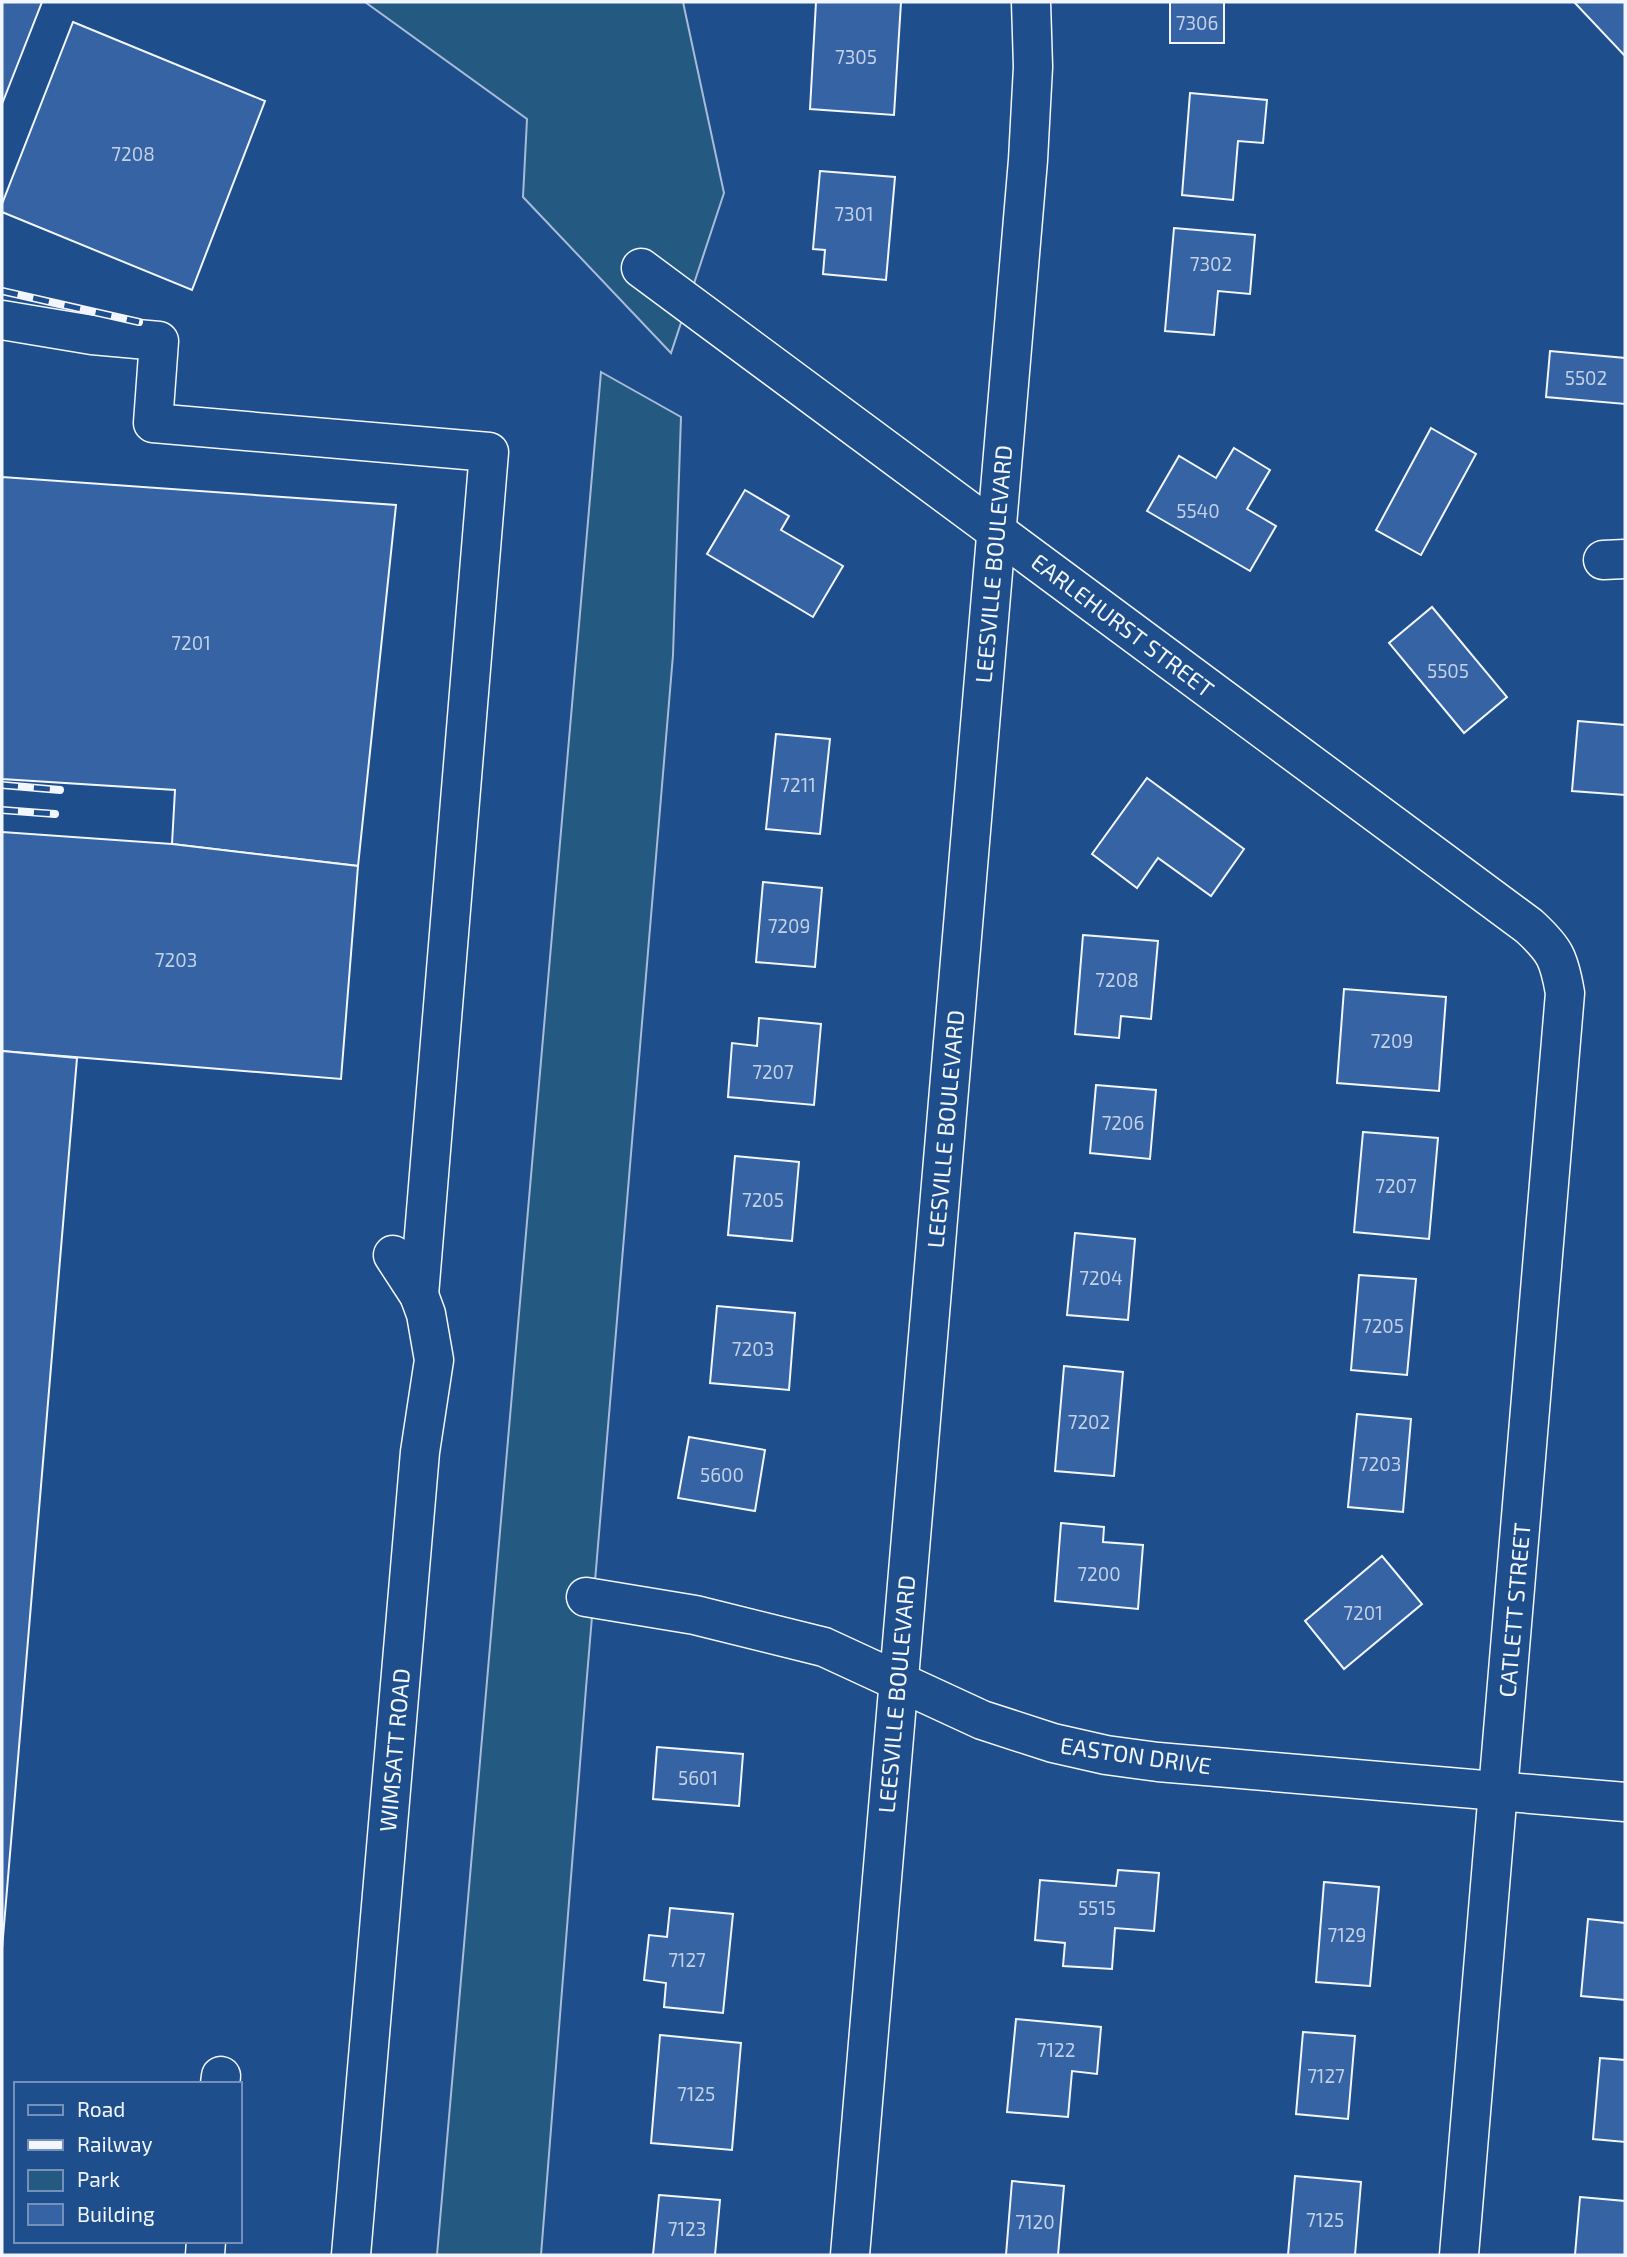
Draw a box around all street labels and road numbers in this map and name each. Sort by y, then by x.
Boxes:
street label: LEESVILLE BOULEVARD [969,444,1017,684]
street label: EARLEHURST STREET [1026,547,1220,703]
street label: LEESVILLE BOULEVARD [921,1009,969,1249]
street label: CATLETT STREET [1492,1522,1536,1698]
street label: LEESVILLE BOULEVARD [872,1574,920,1814]
street label: WIMSATT ROAD [373,1667,415,1833]
street label: EASTON DRIVE [1059,1731,1213,1779]

